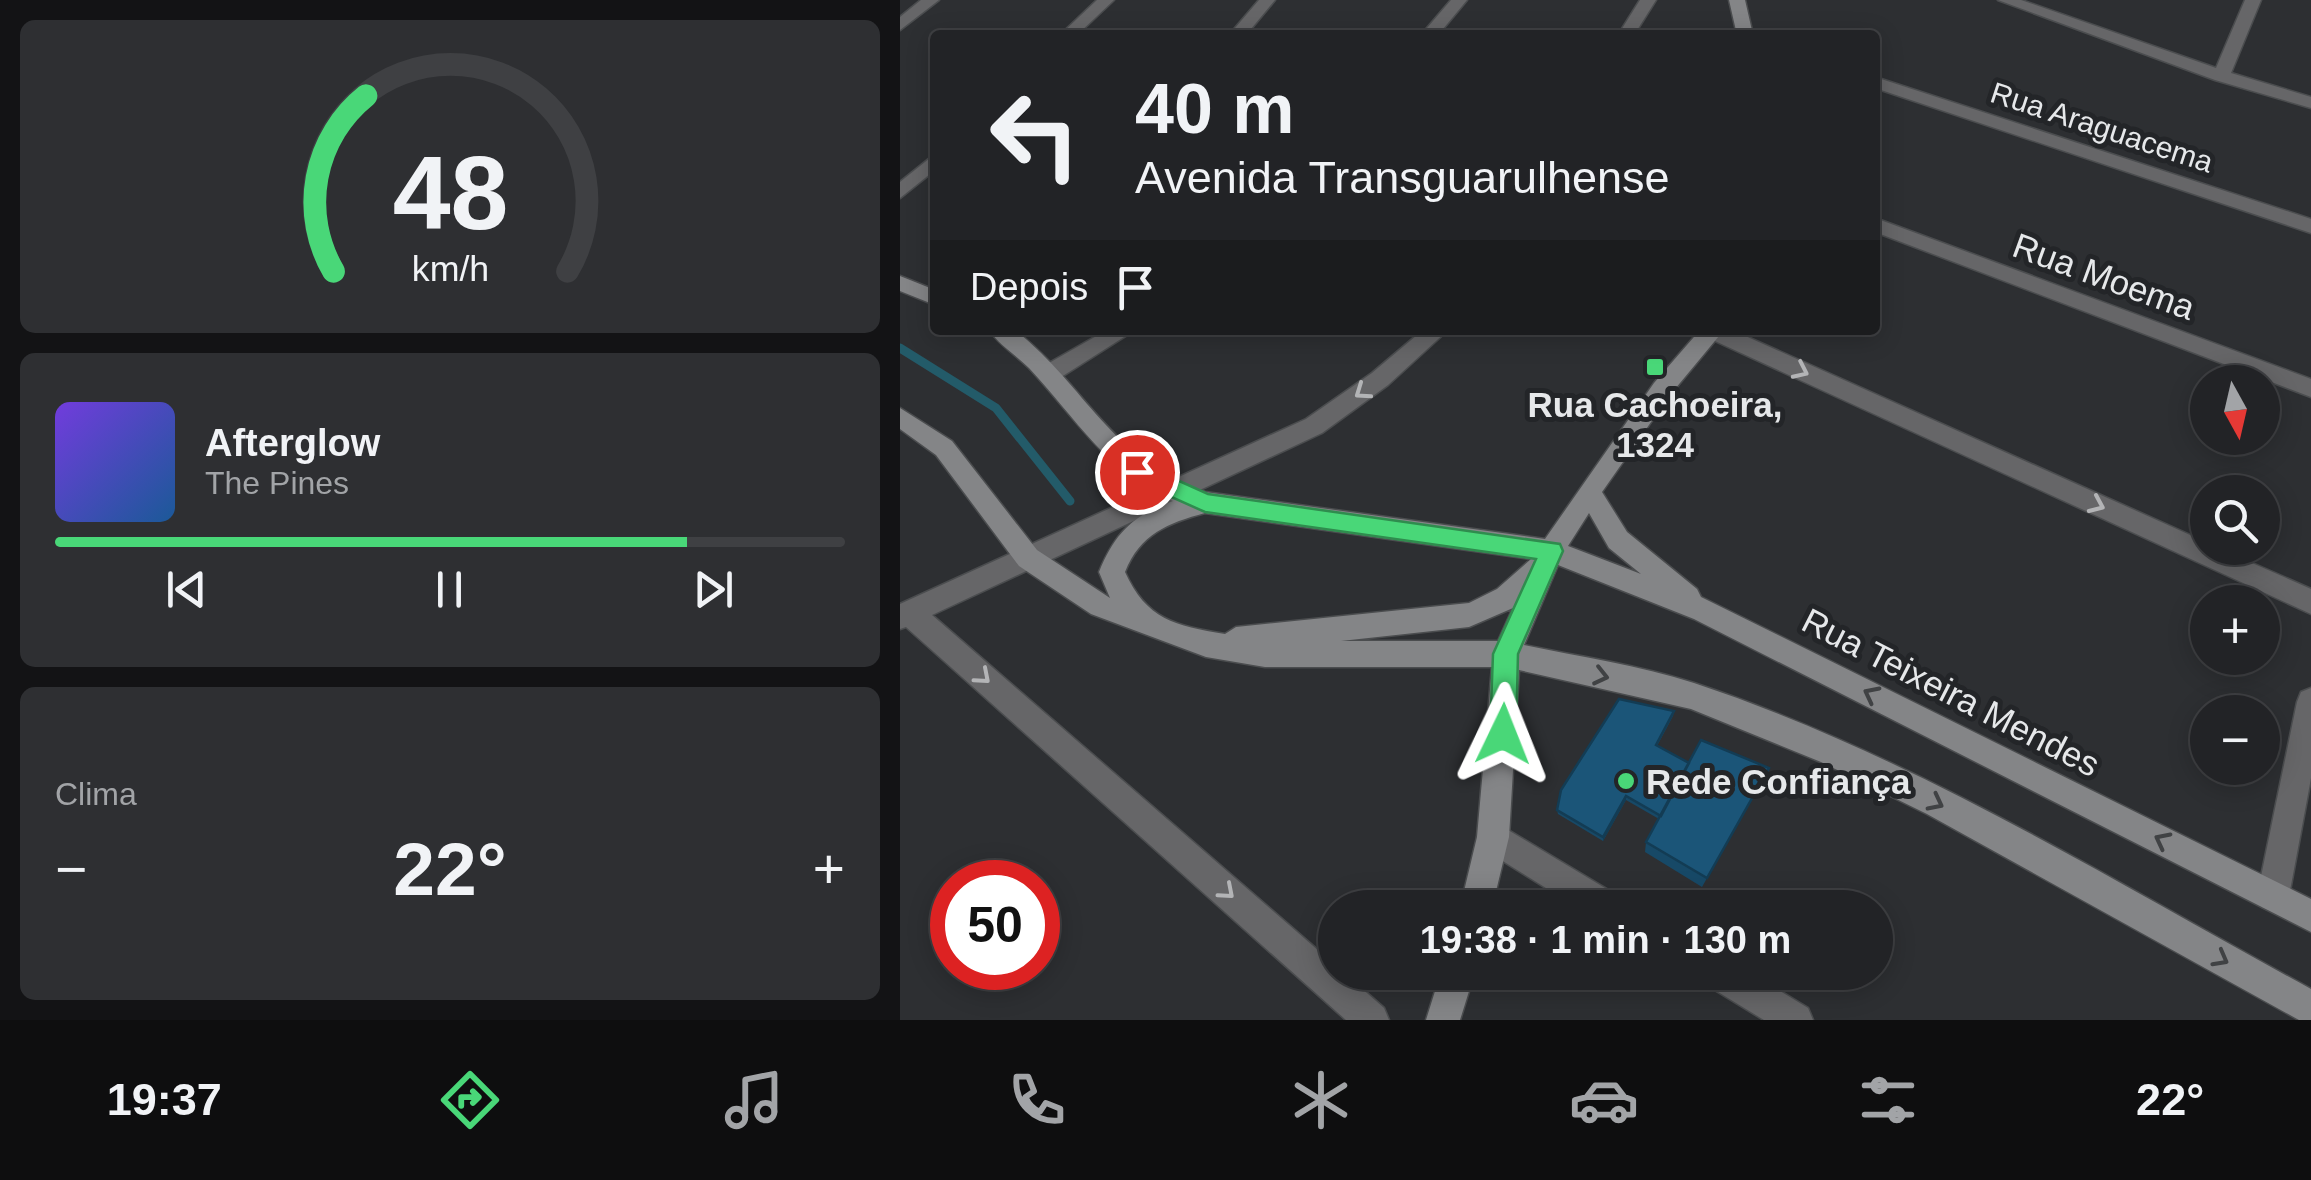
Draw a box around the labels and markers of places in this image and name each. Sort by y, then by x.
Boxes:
marker: Rua Cachoeira, 1324 [1644,356,1666,378]
place label: Rua Cachoeira, 1324 [1528,385,1782,464]
pin [1095,430,1180,515]
place label: Rede Confiança [1646,762,1911,801]
marker: Rede Confiança [1615,770,1637,792]

